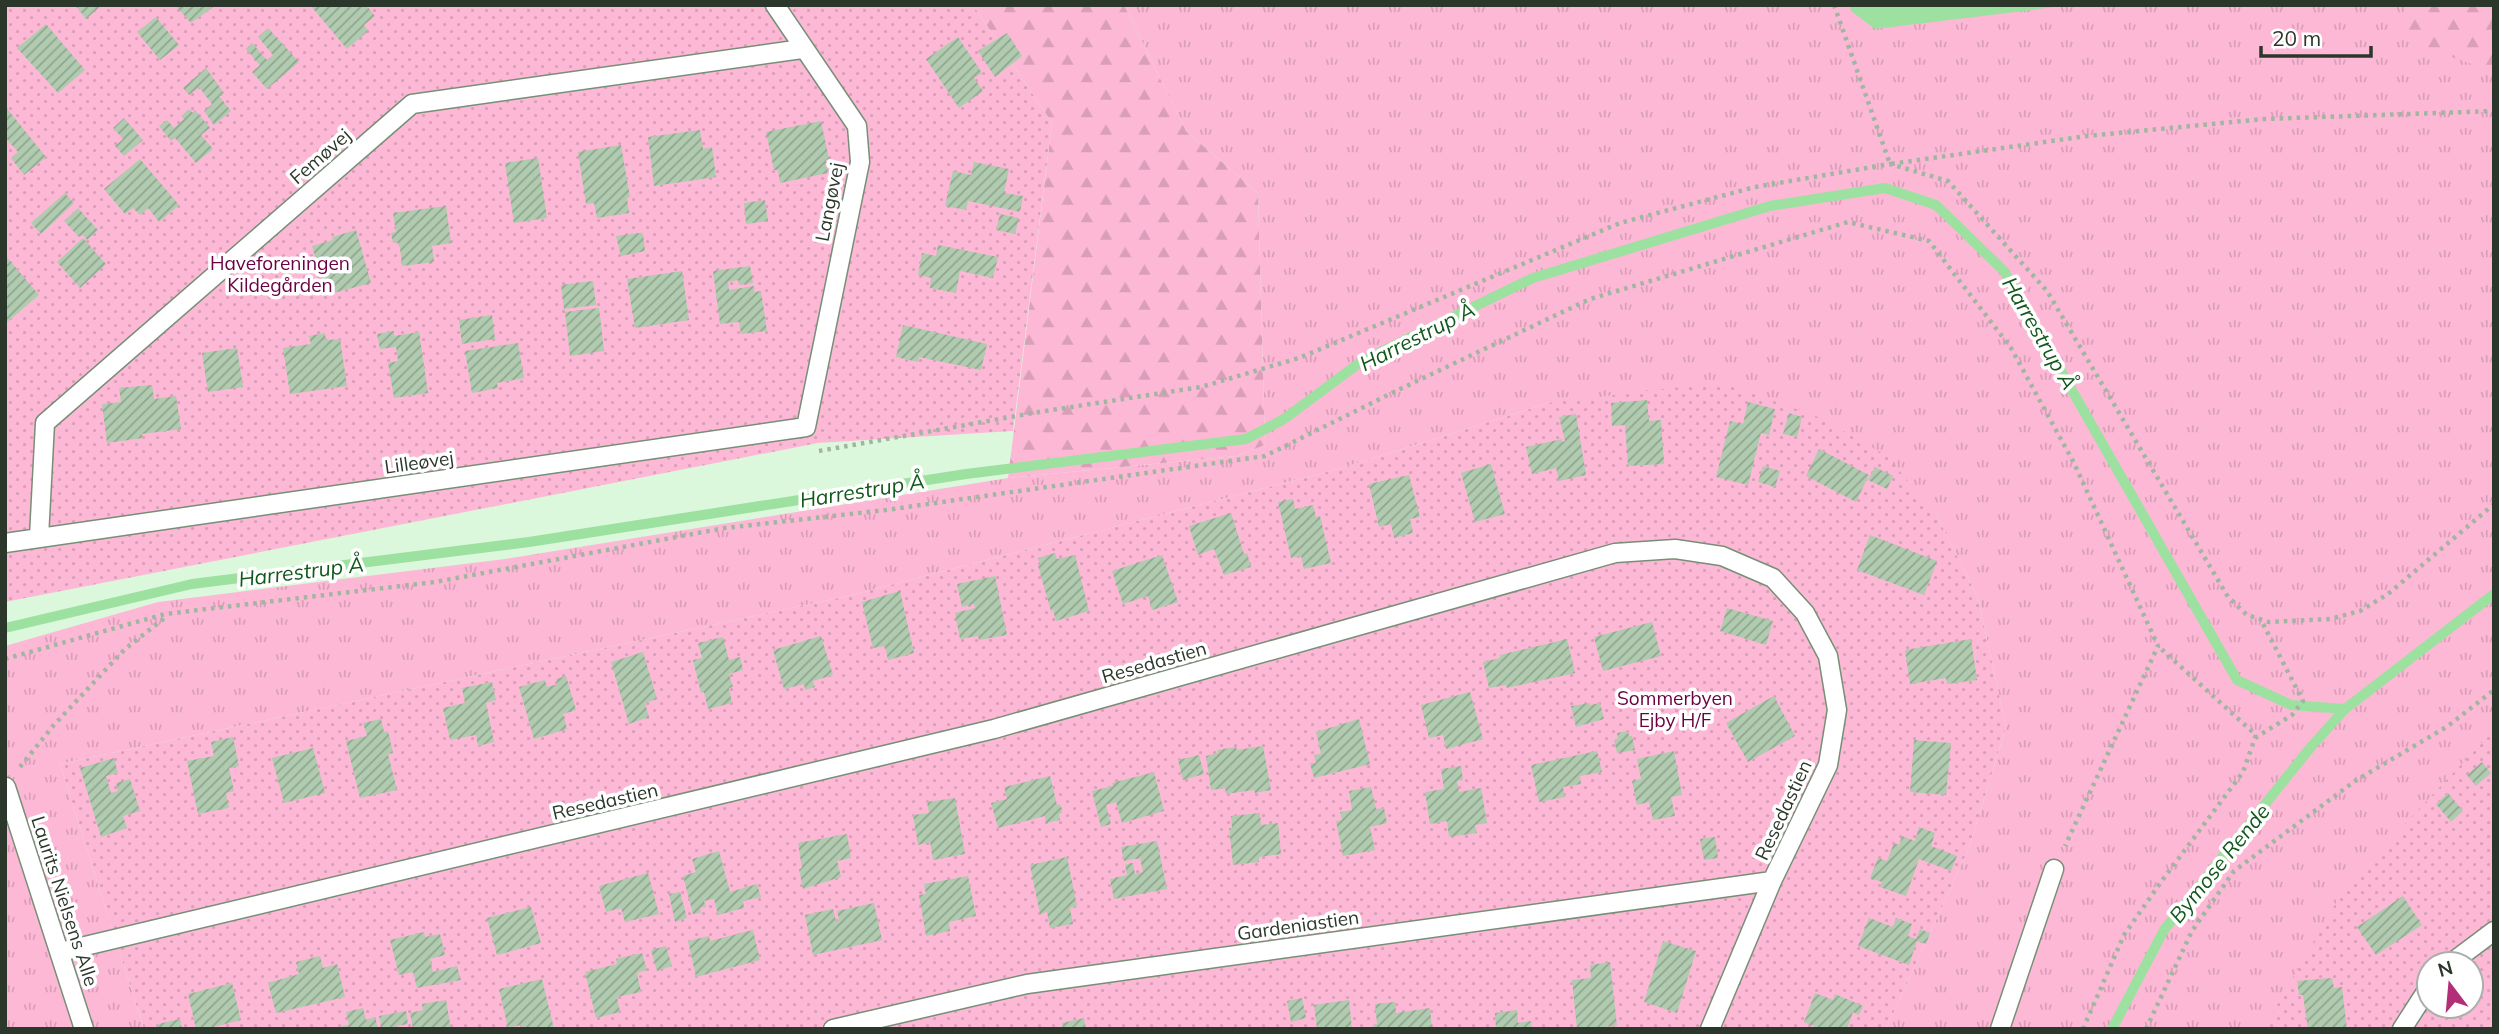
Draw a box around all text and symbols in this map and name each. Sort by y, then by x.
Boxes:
scale bar [2261,14,2371,58]
text: 20 m [2272,25,2321,51]
street label: Femøvej [285,123,355,189]
street label: Langøvej [810,161,848,243]
park label: Haveforeningen Kildegården [210,251,350,297]
water label: Harrestrup Å [1997,272,2083,394]
water label: Harrestrup Å [1355,296,1479,376]
street label: Lilleøvej [383,445,455,479]
water label: Harrestrup Å [798,467,926,513]
water label: Harrestrup Å [237,550,365,592]
street label: Resedastien [1099,636,1209,688]
park label: Sommerbyen Ejby H/F [1617,686,1733,732]
street label: Resedastien [1749,756,1817,864]
street label: Resedastien [550,777,660,825]
water label: Bymose Rende [2163,798,2275,928]
street label: Laurits Nielsens Alle [26,813,104,989]
street label: Gardeniastien [1236,905,1360,945]
north arrow [2415,950,2485,1020]
text: N [2435,955,2456,982]

